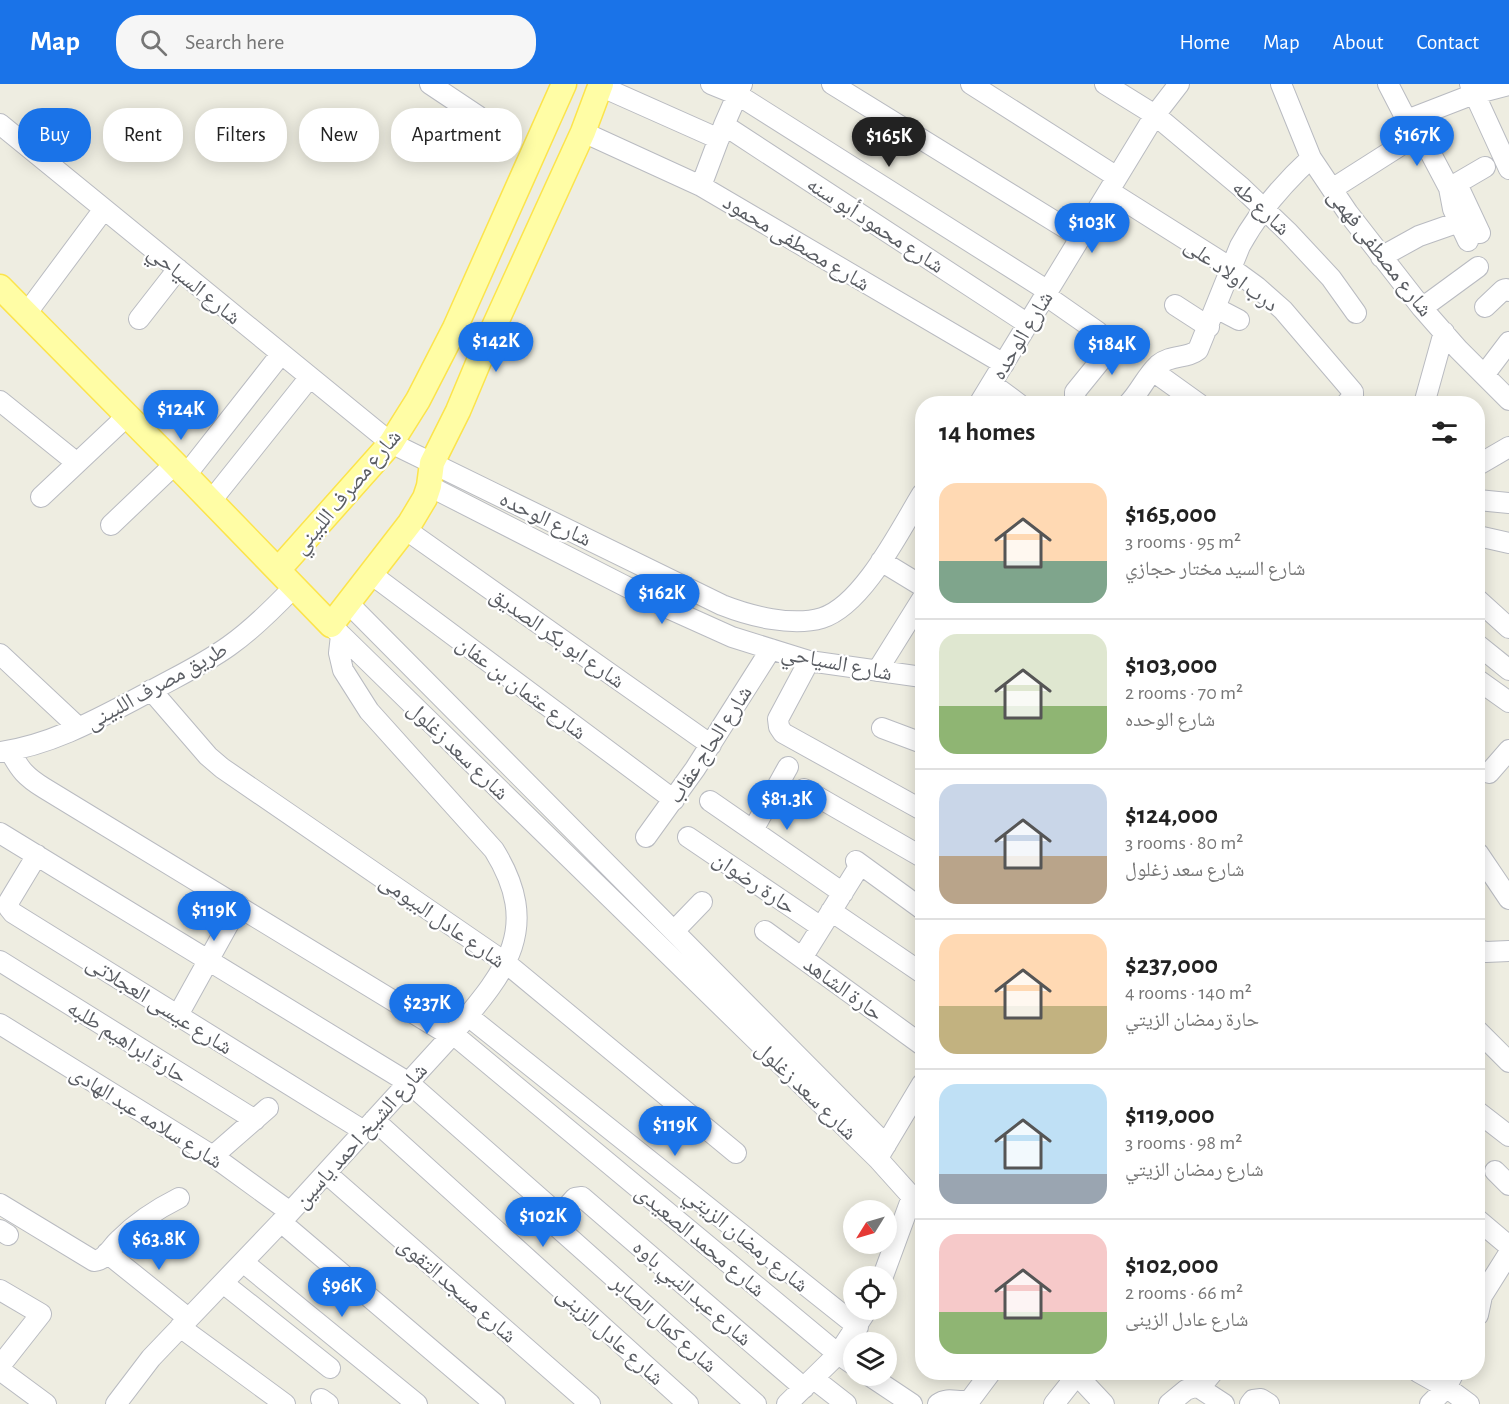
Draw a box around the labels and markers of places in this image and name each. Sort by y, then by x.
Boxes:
pin: $167K [1375,116,1459,167]
pin: $165K [847,117,931,168]
pin: $103K [1050,203,1134,254]
pin: $142K [454,322,538,373]
pin: $184K [1070,325,1154,376]
pin: $124K [139,390,223,441]
pin: $162K [620,574,704,625]
pin: $81.3K [738,780,836,831]
pin: $119K [172,891,256,942]
pin: $237K [385,984,469,1035]
pin: $119K [633,1106,717,1157]
pin: $102K [501,1197,585,1248]
pin: $63.8K [110,1220,208,1271]
pin: $96K [306,1267,378,1318]

